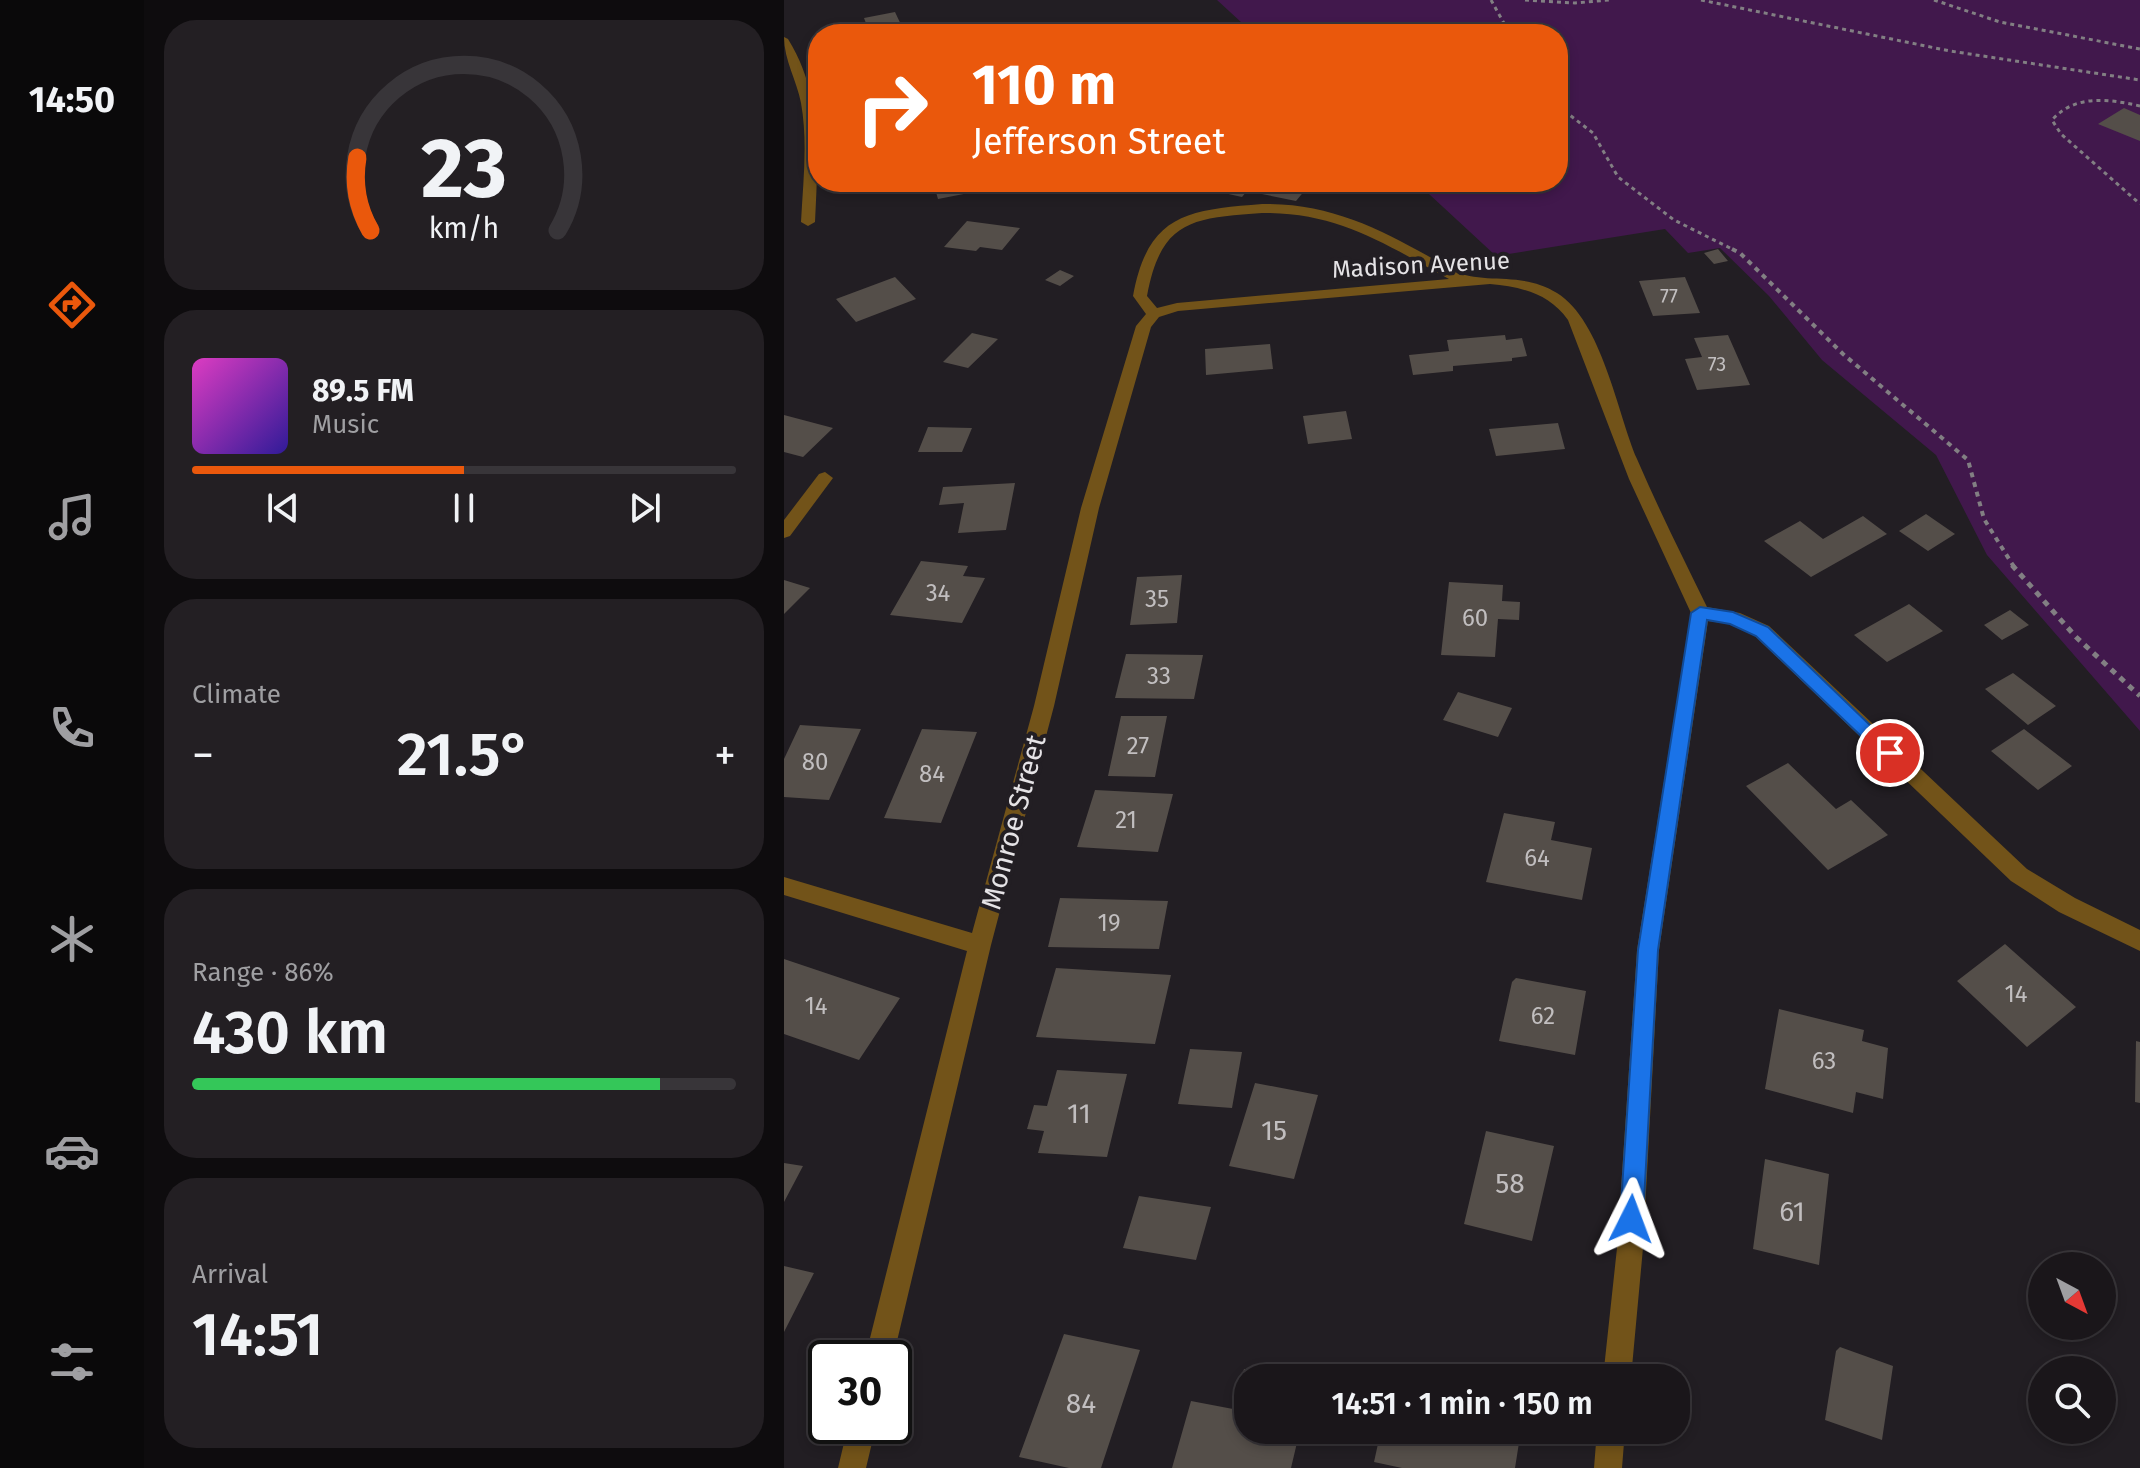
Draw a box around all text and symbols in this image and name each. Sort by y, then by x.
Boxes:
text: 110 m [972,52,1116,119]
icon: right [840,56,944,160]
text: 14:50 [29,78,115,122]
text: 23 [421,118,507,218]
text: Jefferson Street [972,120,1225,164]
text: km/h [429,211,499,246]
street label: Madison Avenue [1331,246,1511,284]
icon: directions [44,277,100,333]
house number: 77 [1660,284,1678,308]
house number: 73 [1708,352,1726,376]
text: 89.5 FM [312,373,414,409]
text: Music [312,409,379,440]
icon: previous [261,486,305,530]
icon: pause [442,486,486,530]
icon: next [623,486,667,530]
icon: music [44,489,100,545]
house number: 34 [926,579,951,607]
house number: 35 [1145,585,1169,613]
house number: 60 [1462,604,1488,632]
house number: 33 [1147,662,1171,690]
text: Climate [192,679,281,710]
icon: phone [44,700,100,756]
text: 21.5° [397,719,531,791]
pin [1856,719,1924,787]
text: − [192,729,214,782]
text: + [714,729,736,782]
street label: Monroe Street [974,730,1053,913]
icon: arrive [1868,731,1912,775]
house number: 27 [1127,732,1149,760]
house number: 80 [802,748,828,776]
house number: 84 [919,760,945,788]
house number: 21 [1115,806,1137,834]
house number: 64 [1524,844,1550,872]
house number: 19 [1098,909,1121,937]
icon: climate [44,911,100,967]
text: Range · 86% [192,957,334,988]
house number: 14 [2004,980,2028,1008]
house number: 14 [804,992,828,1020]
text: 430 km [192,997,388,1069]
house number: 62 [1531,1002,1555,1030]
house number: 63 [1812,1047,1836,1075]
house number: 11 [1067,1097,1091,1130]
house number: 15 [1261,1114,1287,1147]
icon: car [44,1123,100,1179]
house number: 58 [1495,1167,1525,1200]
position arrow [1589,1177,1673,1261]
house number: 61 [1779,1195,1805,1228]
north arrow [2028,1252,2116,1340]
map controls [2028,1252,2116,1444]
text: Arrival [192,1259,268,1290]
text: 14:51 [192,1299,323,1371]
icon: filters [44,1334,100,1390]
speed limit sign: 30 [808,1340,912,1444]
button: search [2028,1356,2116,1444]
text: 14:51 · 1 min · 150 m [1331,1386,1593,1422]
house number: 84 [1066,1387,1096,1420]

